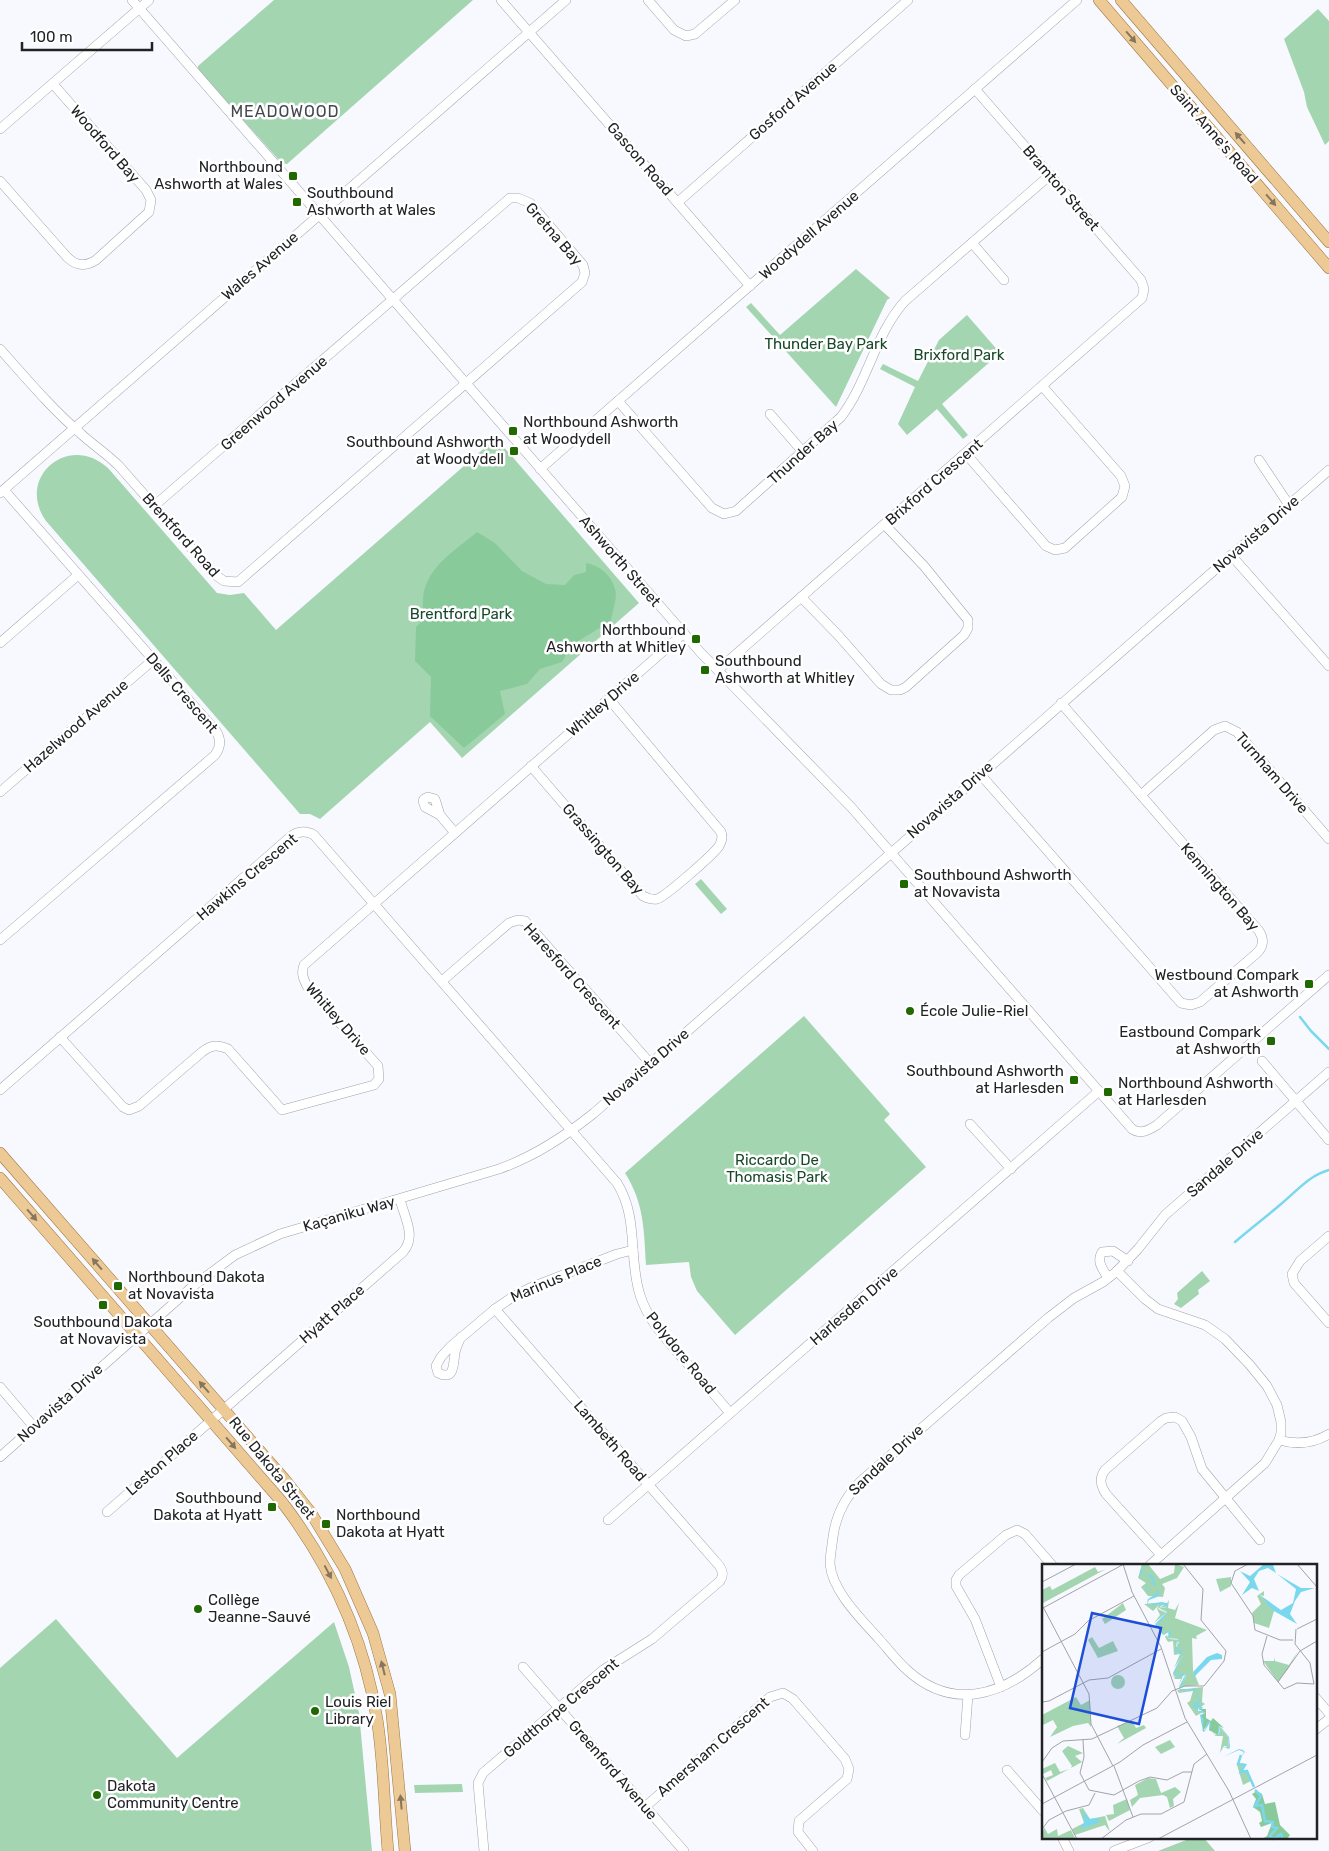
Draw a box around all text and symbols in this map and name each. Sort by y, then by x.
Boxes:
scale bar [22,20,152,52]
text: 100 m [30,28,72,46]
one-way arrow [1125,31,1136,43]
street label: Gosford Avenue [745,58,841,144]
street label: Saint Anne's Road [1166,81,1262,187]
street label: Woodford Bay [67,102,143,186]
district label: MEADOWOOD [230,102,340,121]
street label: Gascon Road [603,119,677,199]
one-way arrow [1235,132,1246,145]
street label: Bramton Street [1019,141,1103,235]
place label: Northbound Ashworth at Wales [154,158,283,193]
marker: Northbound Ashworth at Wales [287,170,299,182]
place label: Southbound Ashworth at Wales [307,184,436,219]
street label: Woodydell Avenue [755,187,863,283]
one-way arrow [1266,193,1277,206]
marker: Southbound Ashworth at Wales [291,196,303,208]
street label: Gretna Bay [522,199,586,269]
street label: Wales Avenue [218,228,302,304]
park label: Thunder Bay Park [765,335,888,353]
park label: Brixford Park [913,346,1005,364]
street label: Greenwood Avenue [217,352,331,454]
place label: Northbound Ashworth at Woodydell [523,413,678,448]
street label: Thunder Bay [764,416,842,488]
marker: Northbound Ashworth at Woodydell [507,425,519,437]
place label: Southbound Ashworth at Woodydell [346,433,504,468]
street label: Brixford Crescent [882,435,986,529]
marker: Southbound Ashworth at Woodydell [508,445,520,457]
street label: Brentford Road [139,489,223,581]
street label: Novavista Drive [1209,492,1303,576]
street label: Ashworth Street [576,512,665,610]
park label: Brentford Park [410,605,512,623]
place label: Northbound Ashworth at Whitley [546,621,686,656]
marker: Northbound Ashworth at Whitley [690,633,702,645]
street label: Dells Crescent [142,649,222,737]
place label: Southbound Ashworth at Whitley [715,652,855,687]
marker: Southbound Ashworth at Whitley [699,664,711,676]
street label: Whitley Drive [563,668,643,740]
street label: Hazelwood Avenue [20,676,132,776]
street label: Turnham Drive [1232,729,1312,817]
street label: Novavista Drive [903,758,997,842]
street label: Grassington Bay [559,800,647,898]
street label: Hawkins Crescent [193,830,301,924]
street label: Kennington Bay [1177,839,1263,935]
place label: Southbound Ashworth at Novavista [914,866,1072,901]
marker: Southbound Ashworth at Novavista [898,878,910,890]
street label: Haresford Crescent [520,919,624,1033]
place label: Westbound Compark at Ashworth [1155,966,1299,1001]
marker: Westbound Compark at Ashworth [1303,978,1315,990]
street label: Whitley Drive [302,979,374,1059]
place label: École Julie-Riel [920,1002,1028,1020]
marker: École Julie-Riel [904,1005,916,1017]
place label: Eastbound Compark at Ashworth [1119,1023,1261,1058]
street label: Novavista Drive [599,1025,693,1109]
marker: Eastbound Compark at Ashworth [1265,1035,1277,1047]
place label: Southbound Ashworth at Harlesden [906,1062,1064,1097]
marker: Southbound Ashworth at Harlesden [1068,1074,1080,1086]
place label: Northbound Ashworth at Harlesden [1118,1074,1273,1109]
marker: Northbound Ashworth at Harlesden [1102,1086,1114,1098]
street label: Sandale Drive [1183,1125,1267,1201]
park label: Riccardo De Thomasis Park [726,1151,828,1186]
street label: Kaçaniku Way [301,1192,397,1236]
one-way arrow [26,1208,38,1220]
street label: Marinus Place [508,1252,604,1306]
one-way arrow [91,1259,103,1271]
street label: Harlesden Drive [806,1263,902,1349]
place label: Northbound Dakota at Novavista [128,1268,265,1303]
marker: Northbound Dakota at Novavista [112,1280,124,1292]
street label: Hyatt Place [296,1281,368,1347]
marker: Southbound Dakota at Novavista [97,1299,109,1311]
street label: Polydore Road [642,1308,720,1398]
place label: Southbound Dakota at Novavista [34,1313,172,1348]
street label: Novavista Drive [14,1360,106,1446]
one-way arrow [198,1381,210,1393]
street label: Lambeth Road [570,1397,650,1485]
street label: Rue Dakota Street [225,1413,319,1523]
street label: Sandale Drive [845,1421,927,1499]
street label: Leston Place [122,1427,202,1499]
one-way arrow [225,1436,236,1449]
place label: Southbound Dakota at Hyatt [153,1489,262,1524]
marker: Southbound Dakota at Hyatt [266,1501,278,1513]
place label: Northbound Dakota at Hyatt [336,1506,445,1541]
marker: Northbound Dakota at Hyatt [320,1518,332,1530]
inset map [1042,1564,1316,1838]
one-way arrow [324,1565,332,1580]
place label: Collège Jeanne-Sauvé [208,1591,311,1626]
marker: Collège Jeanne-Sauvé [192,1603,204,1615]
street label: Goldthorpe Crescent [500,1654,622,1761]
one-way arrow [379,1660,387,1675]
place label: Louis Riel Library [325,1693,391,1728]
street label: Amersham Crescent [653,1693,773,1801]
marker: Louis Riel Library [309,1705,321,1717]
street label: Greenford Avenue [565,1717,661,1823]
place label: Dakota Community Centre [107,1777,239,1812]
marker: Dakota Community Centre [91,1789,103,1801]
one-way arrow [397,1794,405,1810]

